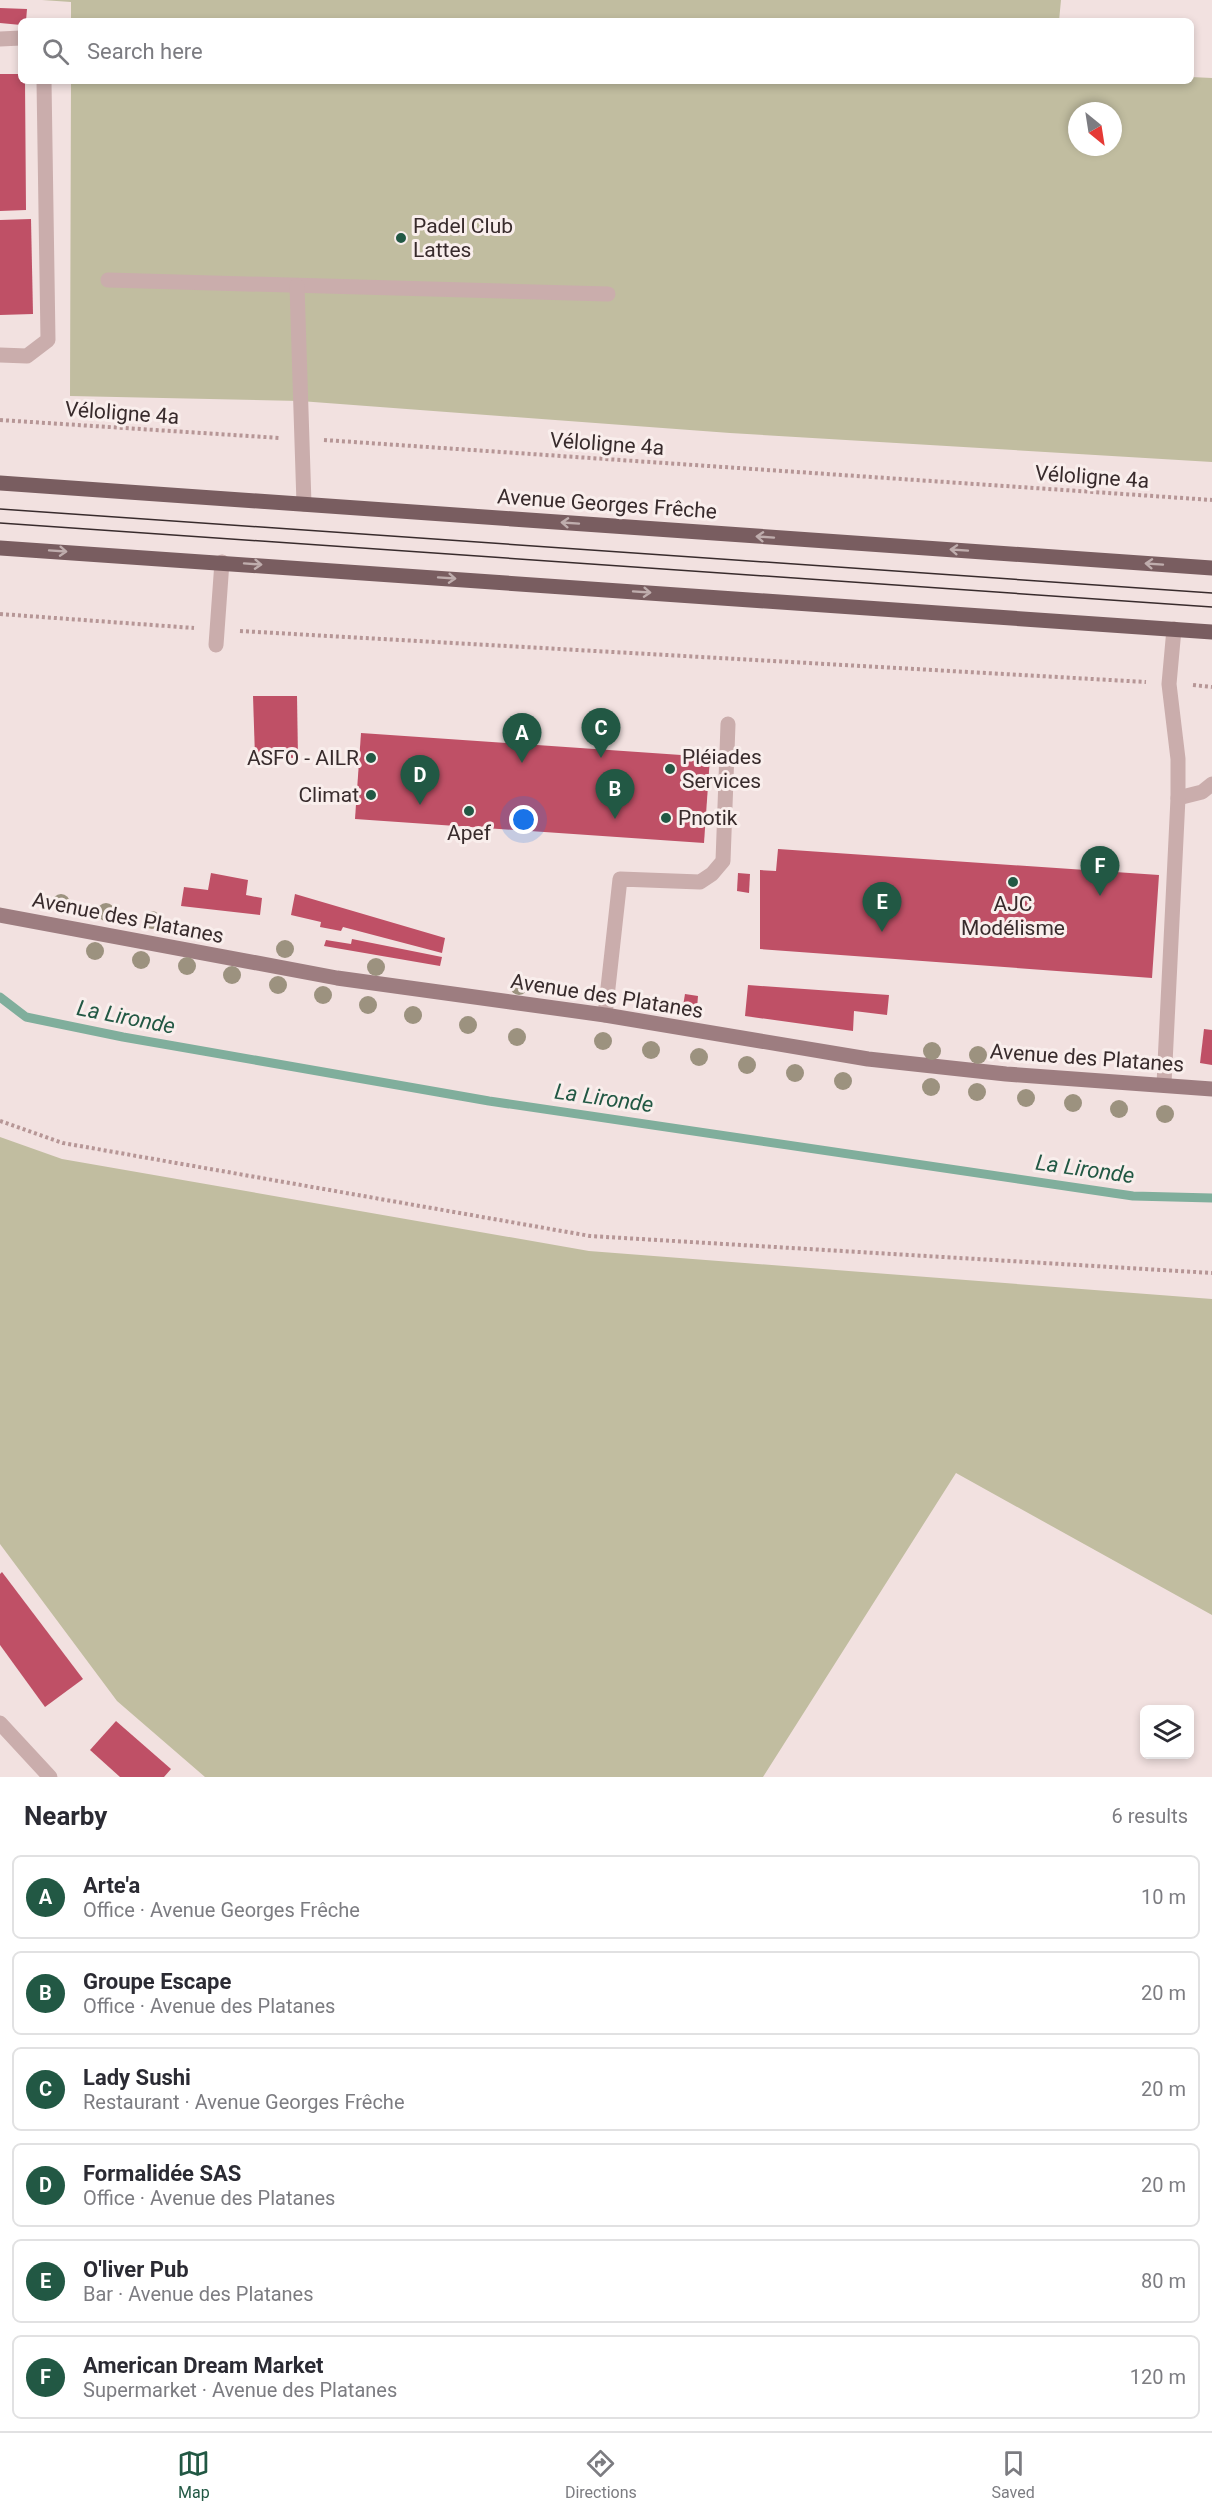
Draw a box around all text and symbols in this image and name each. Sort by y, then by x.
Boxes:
search box [18,18,1194,84]
icon: search [39,35,72,68]
text: Search here [87,39,203,64]
north arrow [1068,102,1122,156]
place label: Padel Club Lattes [413,214,513,262]
marker: Padel Club Lattes [394,231,408,245]
street label: Véloligne 4a [64,397,180,429]
street label: Véloligne 4a [549,428,665,460]
street label: Véloligne 4a [1034,461,1150,493]
street label: Avenue Georges Frêche [496,484,718,524]
one-way arrow [561,517,581,528]
one-way arrow [755,531,775,542]
one-way arrow [950,545,970,556]
one-way arrow [48,546,68,557]
one-way arrow [1144,558,1164,569]
one-way arrow [242,559,262,570]
one-way arrow [437,573,457,584]
one-way arrow [632,587,651,598]
pin: C [582,708,620,758]
pin: A [502,714,542,763]
place label: Pléiades Services [682,745,762,793]
place label: ASFO - AILR [247,746,359,770]
marker: ASFO - AILR [364,751,378,765]
pin: D [400,756,440,805]
marker: Pléiades Services [663,762,677,776]
pin: B [596,770,634,819]
place label: Climat [298,783,359,807]
marker: Climat [364,788,378,802]
marker: Apef [462,804,476,818]
your location [509,805,538,834]
place label: Pnotik [678,806,738,830]
marker: Pnotik [659,811,673,825]
place label: Apef [447,821,492,845]
pin: F [1080,846,1120,896]
marker: AJC Modélisme [1006,875,1020,889]
pin: E [862,882,902,932]
street label: Avenue des Platanes [30,888,226,948]
place label: AJC Modélisme [961,892,1065,940]
street label: Avenue des Platanes [509,969,705,1023]
water label: La Lironde [75,995,177,1039]
street label: Avenue des Platanes [989,1039,1185,1077]
water label: La Lironde [553,1079,655,1117]
water label: La Lironde [1034,1150,1136,1188]
map controls [1140,1705,1194,1759]
button: layers [1140,1705,1194,1759]
text: Nearby [24,1801,107,1831]
text: 6 results [1112,1804,1188,1828]
text: Arte'a [83,1873,140,1898]
text: A [39,1885,52,1909]
text: 10 m [1141,1885,1186,1909]
text: Office · Avenue Georges Frêche [83,1898,360,1922]
text: Groupe Escape [83,1969,231,1994]
text: B [39,1981,52,2005]
text: 20 m [1141,1981,1186,2005]
text: Office · Avenue des Platanes [83,1994,335,2018]
text: Lady Sushi [83,2065,191,2090]
text: C [39,2077,52,2101]
text: 20 m [1141,2077,1186,2101]
text: Restaurant · Avenue Georges Frêche [83,2090,405,2114]
text: Formalidée SAS [83,2161,241,2186]
text: D [39,2173,52,2197]
text: 20 m [1141,2173,1186,2197]
text: Office · Avenue des Platanes [83,2186,335,2210]
text: O'liver Pub [83,2257,189,2282]
text: E [40,2269,51,2293]
text: 80 m [1141,2269,1186,2293]
text: Bar · Avenue des Platanes [83,2282,314,2306]
text: American Dream Market [83,2353,324,2378]
text: F [40,2365,51,2389]
text: 120 m [1130,2365,1186,2389]
text: Supermarket · Avenue des Platanes [83,2378,397,2402]
tab: Map [177,2447,210,2502]
tab: Directions [565,2447,637,2502]
tab: Saved [991,2447,1035,2502]

